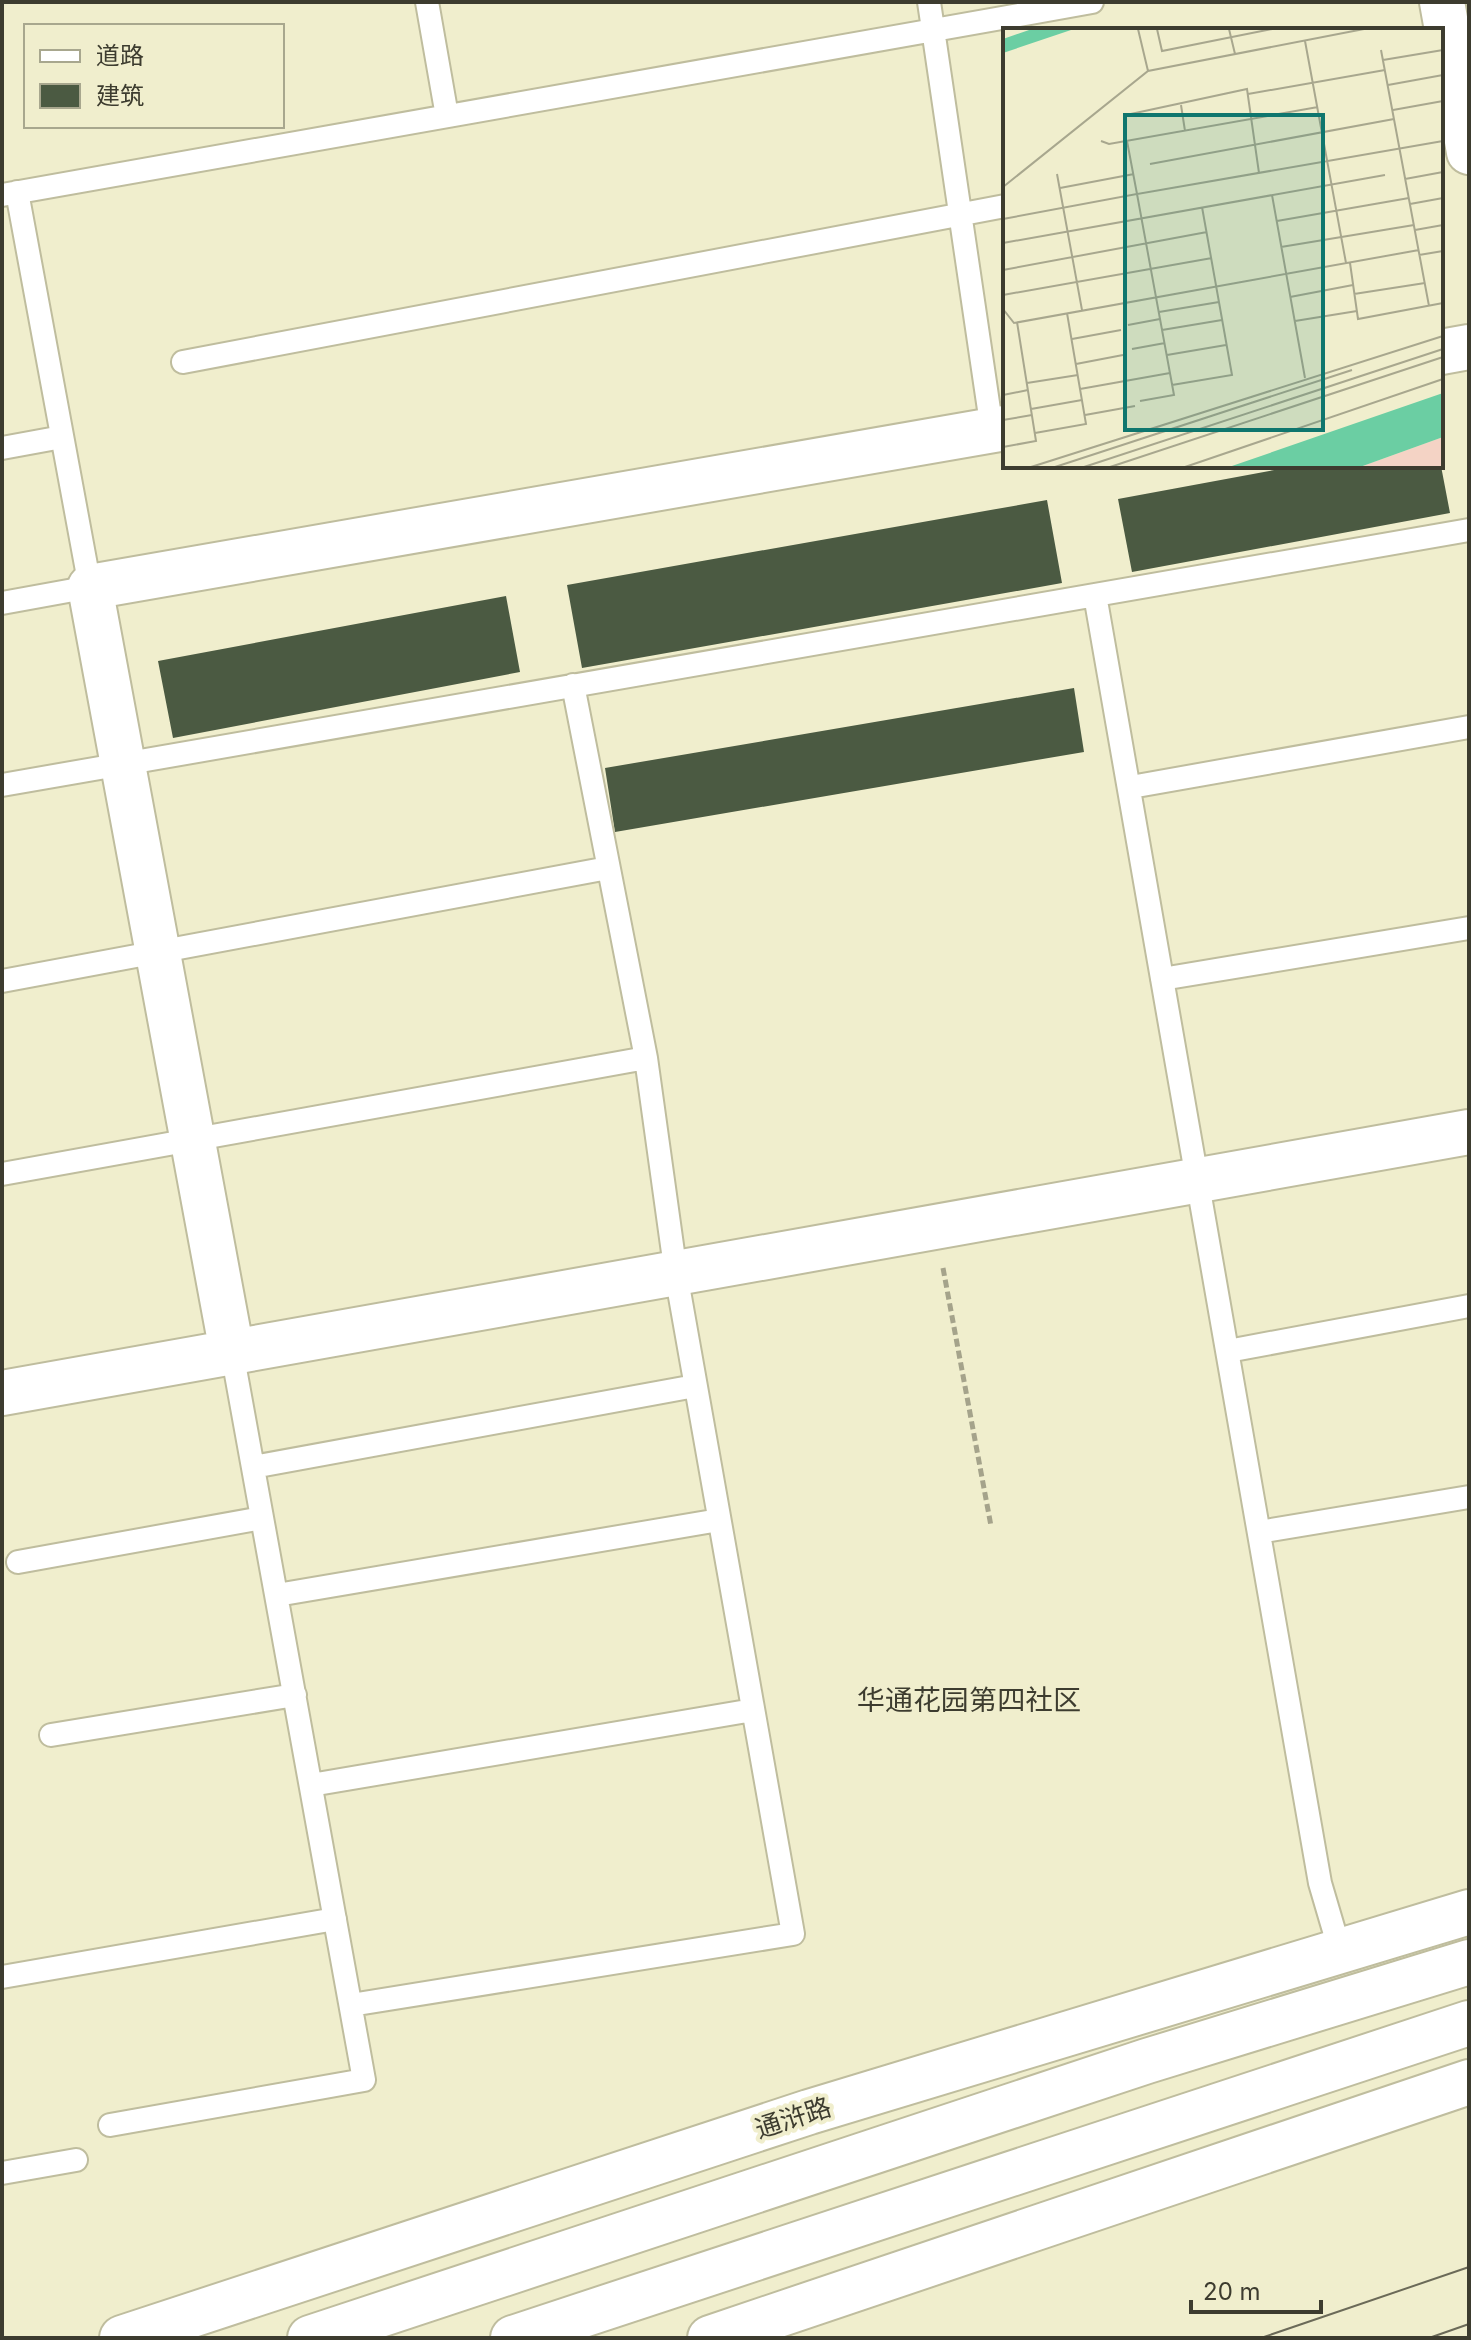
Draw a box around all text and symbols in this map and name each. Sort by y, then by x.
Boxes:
legend [24,24,284,128]
inset map [1003,28,1443,468]
text: 道路 [96,41,144,70]
text: 建筑 [96,81,144,110]
district label: 华通花园第四社区 [857,1683,1081,1717]
street label: 通浒路 [751,2091,835,2144]
scale bar [1191,2264,1321,2314]
text: 20 m [1203,2277,1261,2306]

